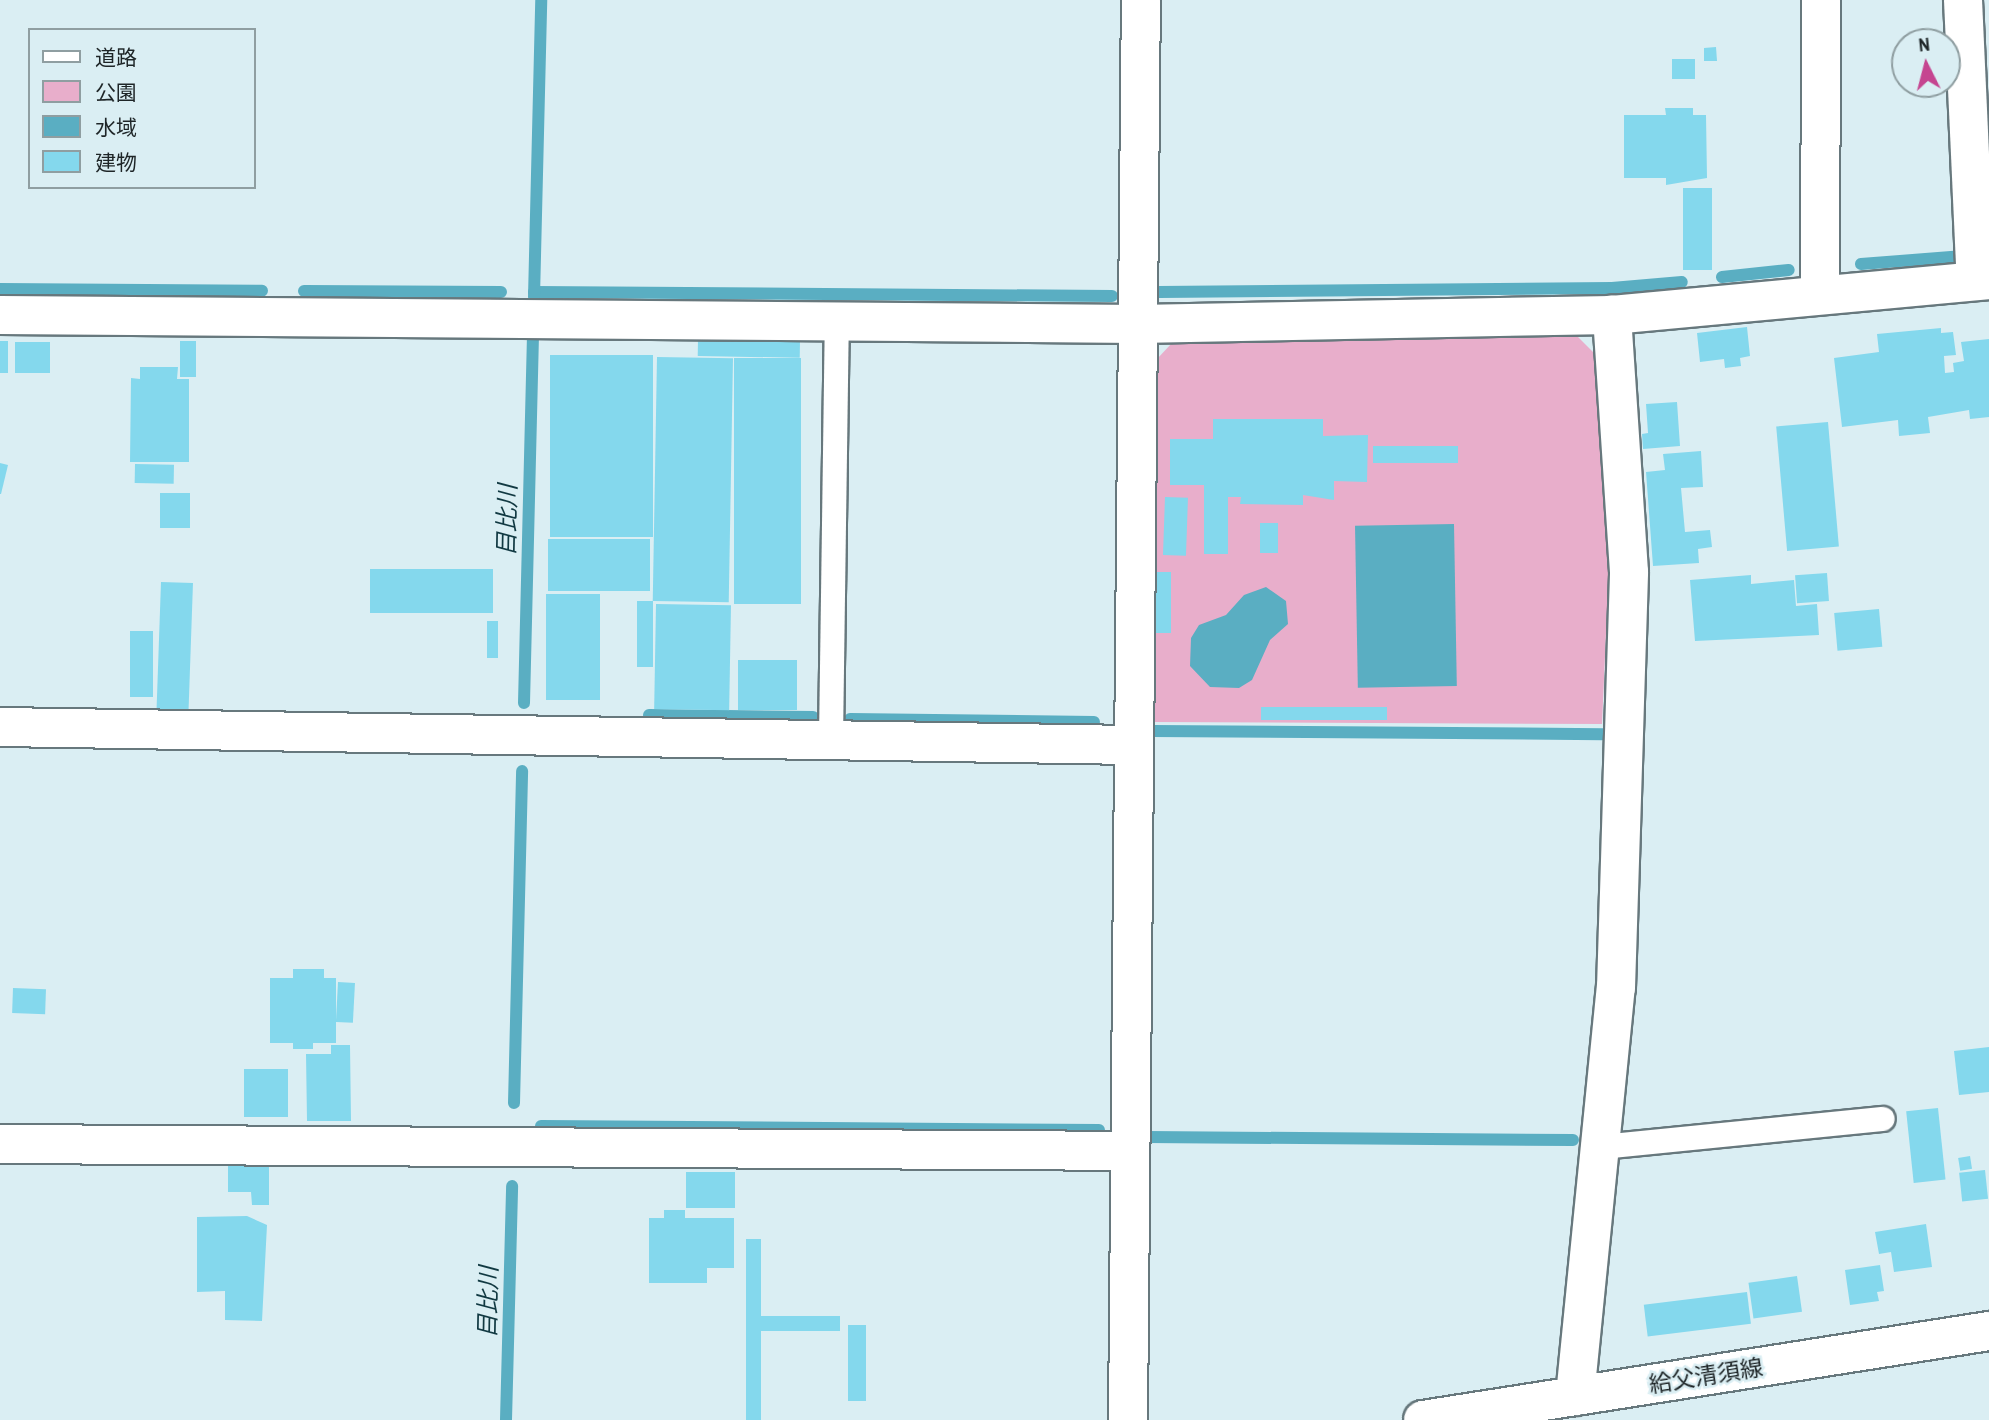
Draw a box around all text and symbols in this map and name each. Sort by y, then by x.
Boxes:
legend [28,28,256,189]
north arrow [1891,28,1961,98]
text: N [1917,31,1931,58]
text: 道路 [95,43,137,72]
text: 公園 [95,78,137,107]
text: 水域 [95,113,137,142]
text: 建物 [95,148,137,177]
water label: 目比川 [492,484,522,556]
water label: 目比川 [473,1266,503,1338]
street label: 給父清須線 [1647,1353,1765,1399]

